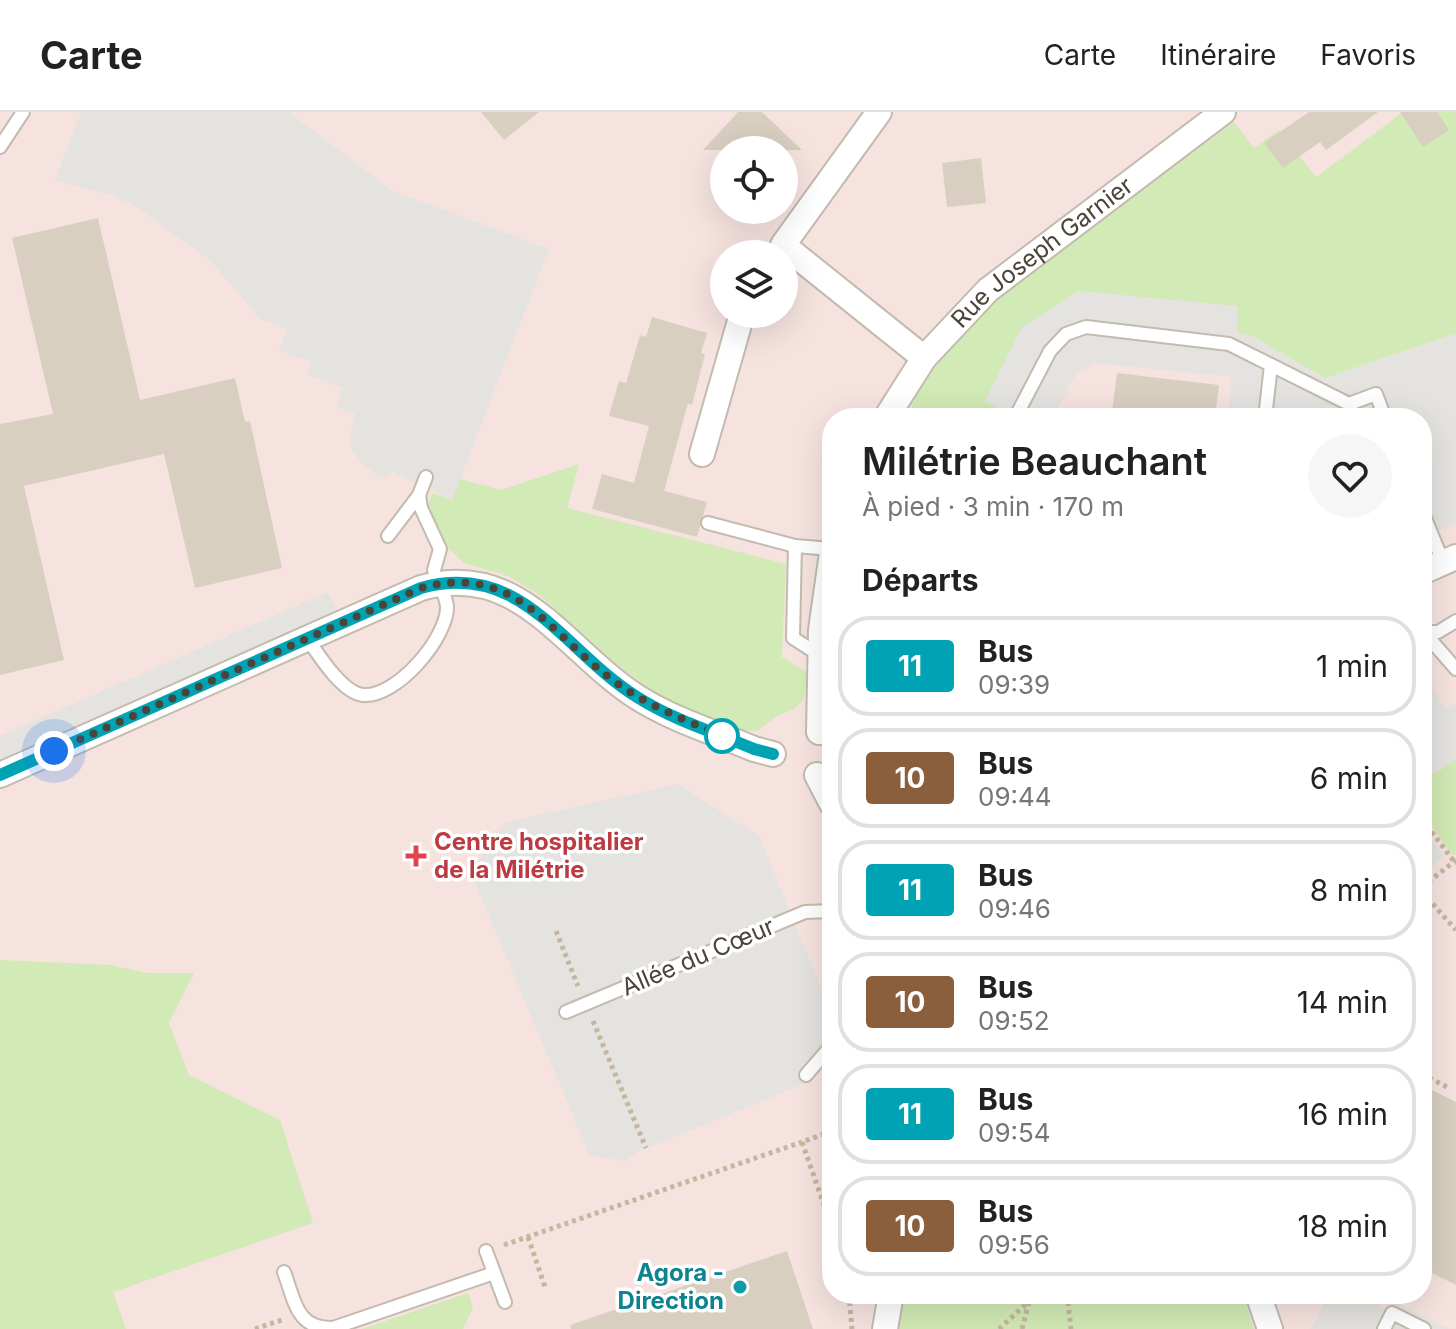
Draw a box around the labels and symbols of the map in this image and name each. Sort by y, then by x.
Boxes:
street label: Rue Joseph Garnier [945,171,1138,334]
unlabelled marker [705,719,739,753]
your location [34,731,74,771]
place label: Centre hospitalier de la Milétrie [434,827,644,884]
marker: Centre hospitalier de la Milétrie [405,845,427,867]
street label: Allée du Cœur [617,911,779,1002]
place label: Agora - Direction [618,1258,724,1315]
marker: Agora - Direction [731,1278,749,1296]

